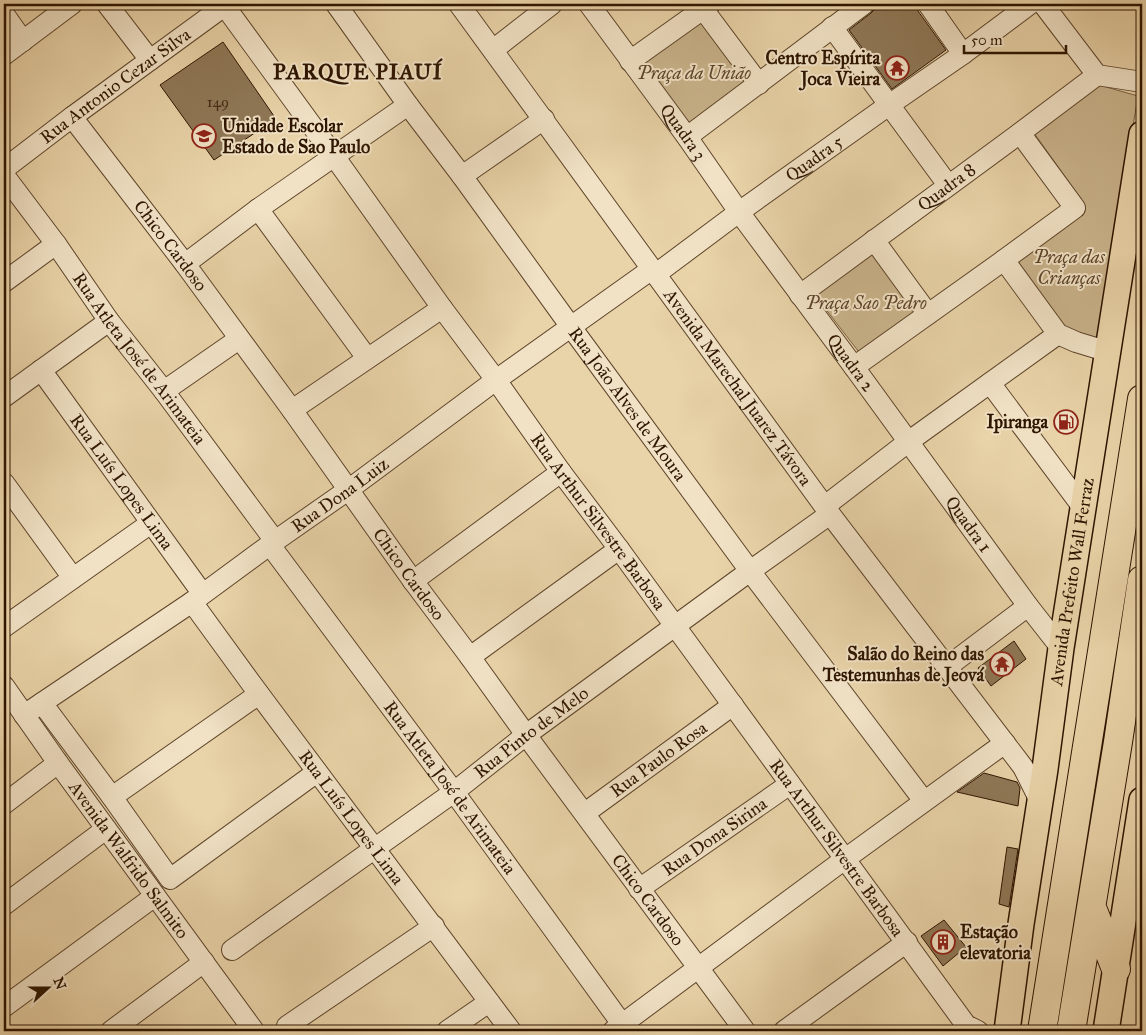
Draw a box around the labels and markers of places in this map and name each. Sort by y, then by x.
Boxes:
place label: Centro Espírita Joca Vieira [765,47,880,91]
temple icon: Centro Espírita Joca Vieira [884,55,910,81]
place label: Unidade Escolar Estado de Sao Paulo [222,115,370,158]
school or university icon: Unidade Escolar Estado de Sao Paulo [191,123,217,149]
fuel station icon: Ipiranga [1053,409,1079,435]
place label: Ipiranga [986,411,1048,434]
place label: Salão do Reino das Testemunhas de Jeová [822,643,984,687]
temple icon: Salão do Reino das Testemunhas de Jeová [989,651,1015,677]
place label: Estação elevatoria [960,921,1031,964]
building icon: Estação elevatoria [930,929,956,955]

